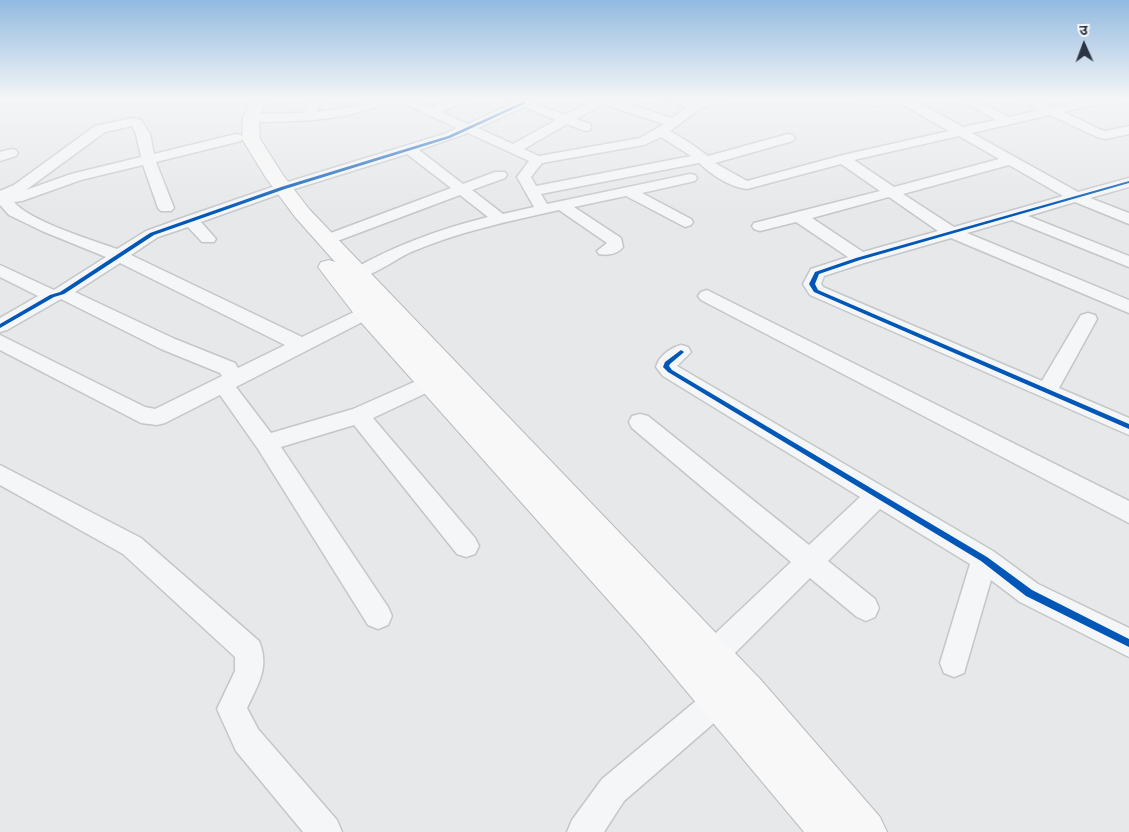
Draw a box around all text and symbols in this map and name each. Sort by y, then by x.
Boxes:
north arrow [1059,20,1109,70]
text: उ [1079,22,1088,38]

